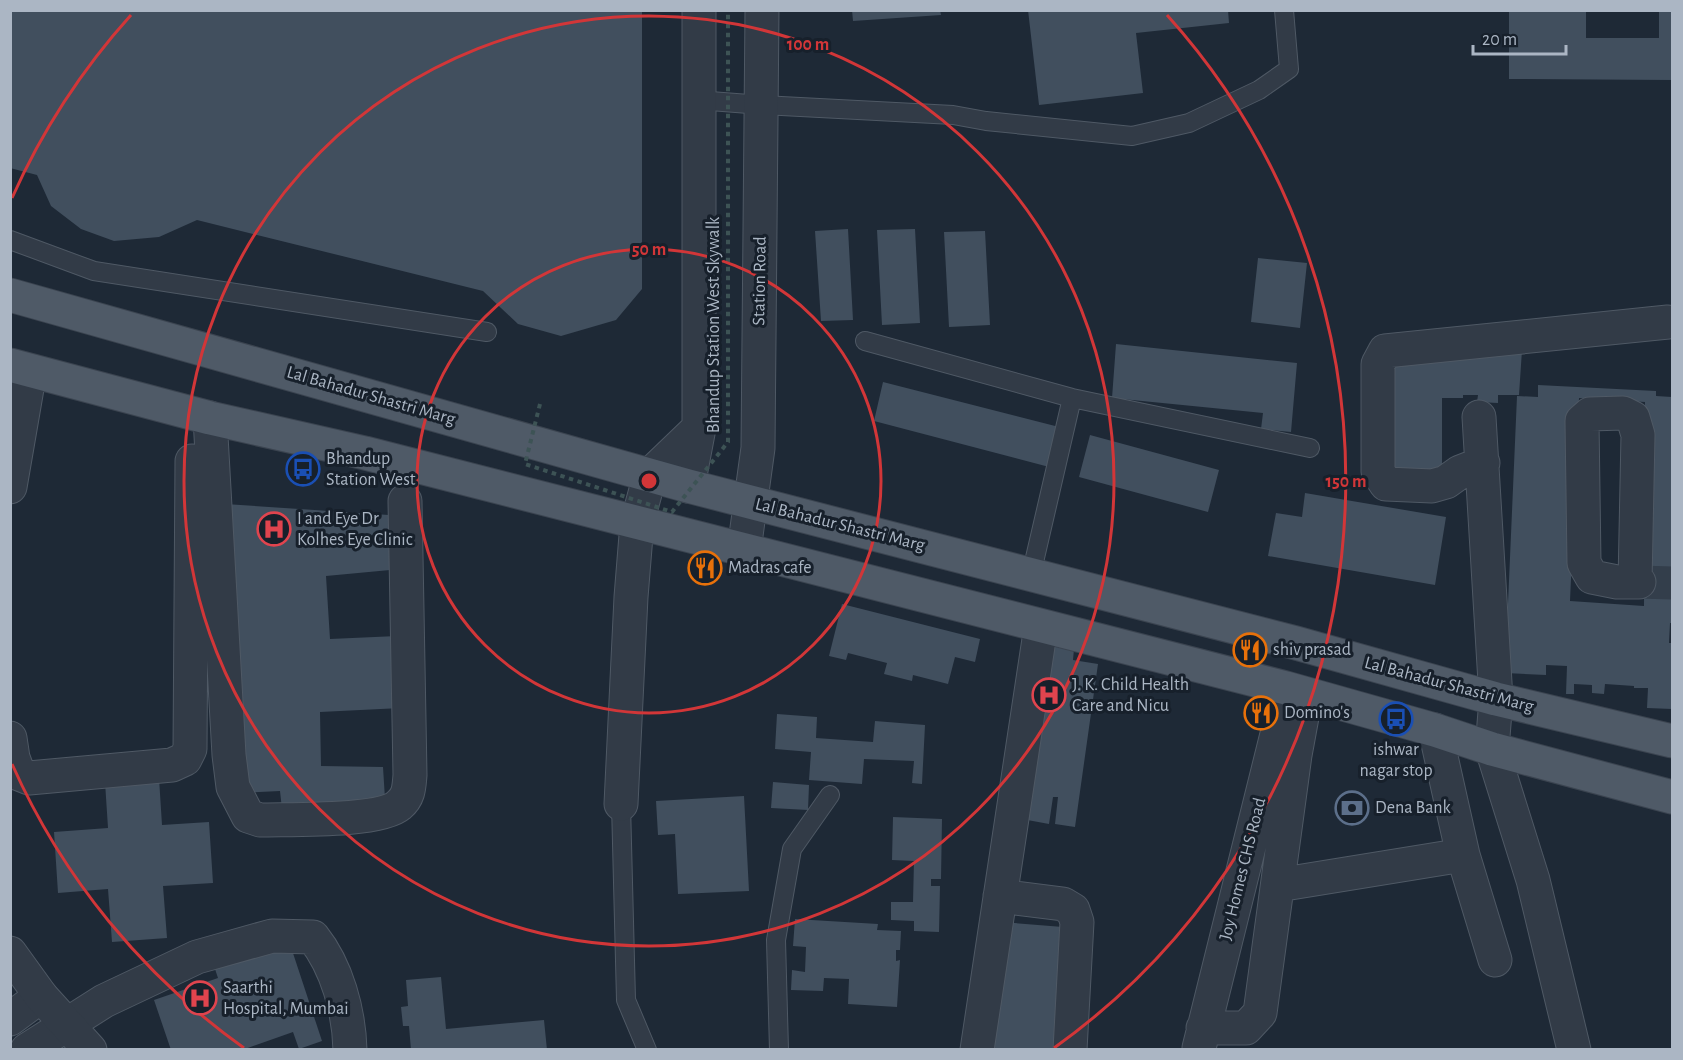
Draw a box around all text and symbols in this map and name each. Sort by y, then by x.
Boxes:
scale bar [1473,18,1566,56]
text: 20 m [1482,31,1517,49]
text: 100 m [787,36,829,54]
street label: Bhandup Station West Skywalk [705,216,723,433]
street label: Station Road [750,236,770,326]
text: 50 m [632,241,666,259]
street label: Lal Bahadur Shastri Marg [285,363,457,429]
place label: Bhandup Station West [326,450,416,489]
bus stop icon: Bhandup Station West [285,451,321,487]
centre of rings [639,471,659,491]
text: 150 m [1326,473,1366,491]
street label: Lal Bahadur Shastri Marg [753,495,927,555]
place label: I and Eye Dr Kolhes Eye Clinic [297,510,413,549]
hospital icon: I and Eye Dr Kolhes Eye Clinic [256,511,292,547]
restaurant icon: Madras cafe [687,550,723,586]
place label: Madras cafe [728,559,812,577]
restaurant icon: shiv prasad [1232,632,1268,668]
place label: shiv prasad [1273,641,1351,659]
street label: Lal Bahadur Shastri Marg [1363,654,1536,716]
place label: J. K. Child Health Care and Nicu [1072,676,1189,715]
hospital icon: J. K. Child Health Care and Nicu [1031,677,1067,713]
restaurant icon: Domino's [1243,695,1279,731]
bus stop icon: ishwar nagar stop [1378,701,1414,737]
place label: Domino's [1284,704,1350,722]
place label: ishwar nagar stop [1359,741,1433,780]
bank icon: Dena Bank [1334,790,1370,826]
street label: Joy Homes CHS Road [1217,796,1269,942]
place label: Dena Bank [1375,799,1452,817]
place label: Saarthi Hospital, Mumbai [223,979,349,1018]
hospital icon: Saarthi Hospital, Mumbai [182,980,218,1016]

